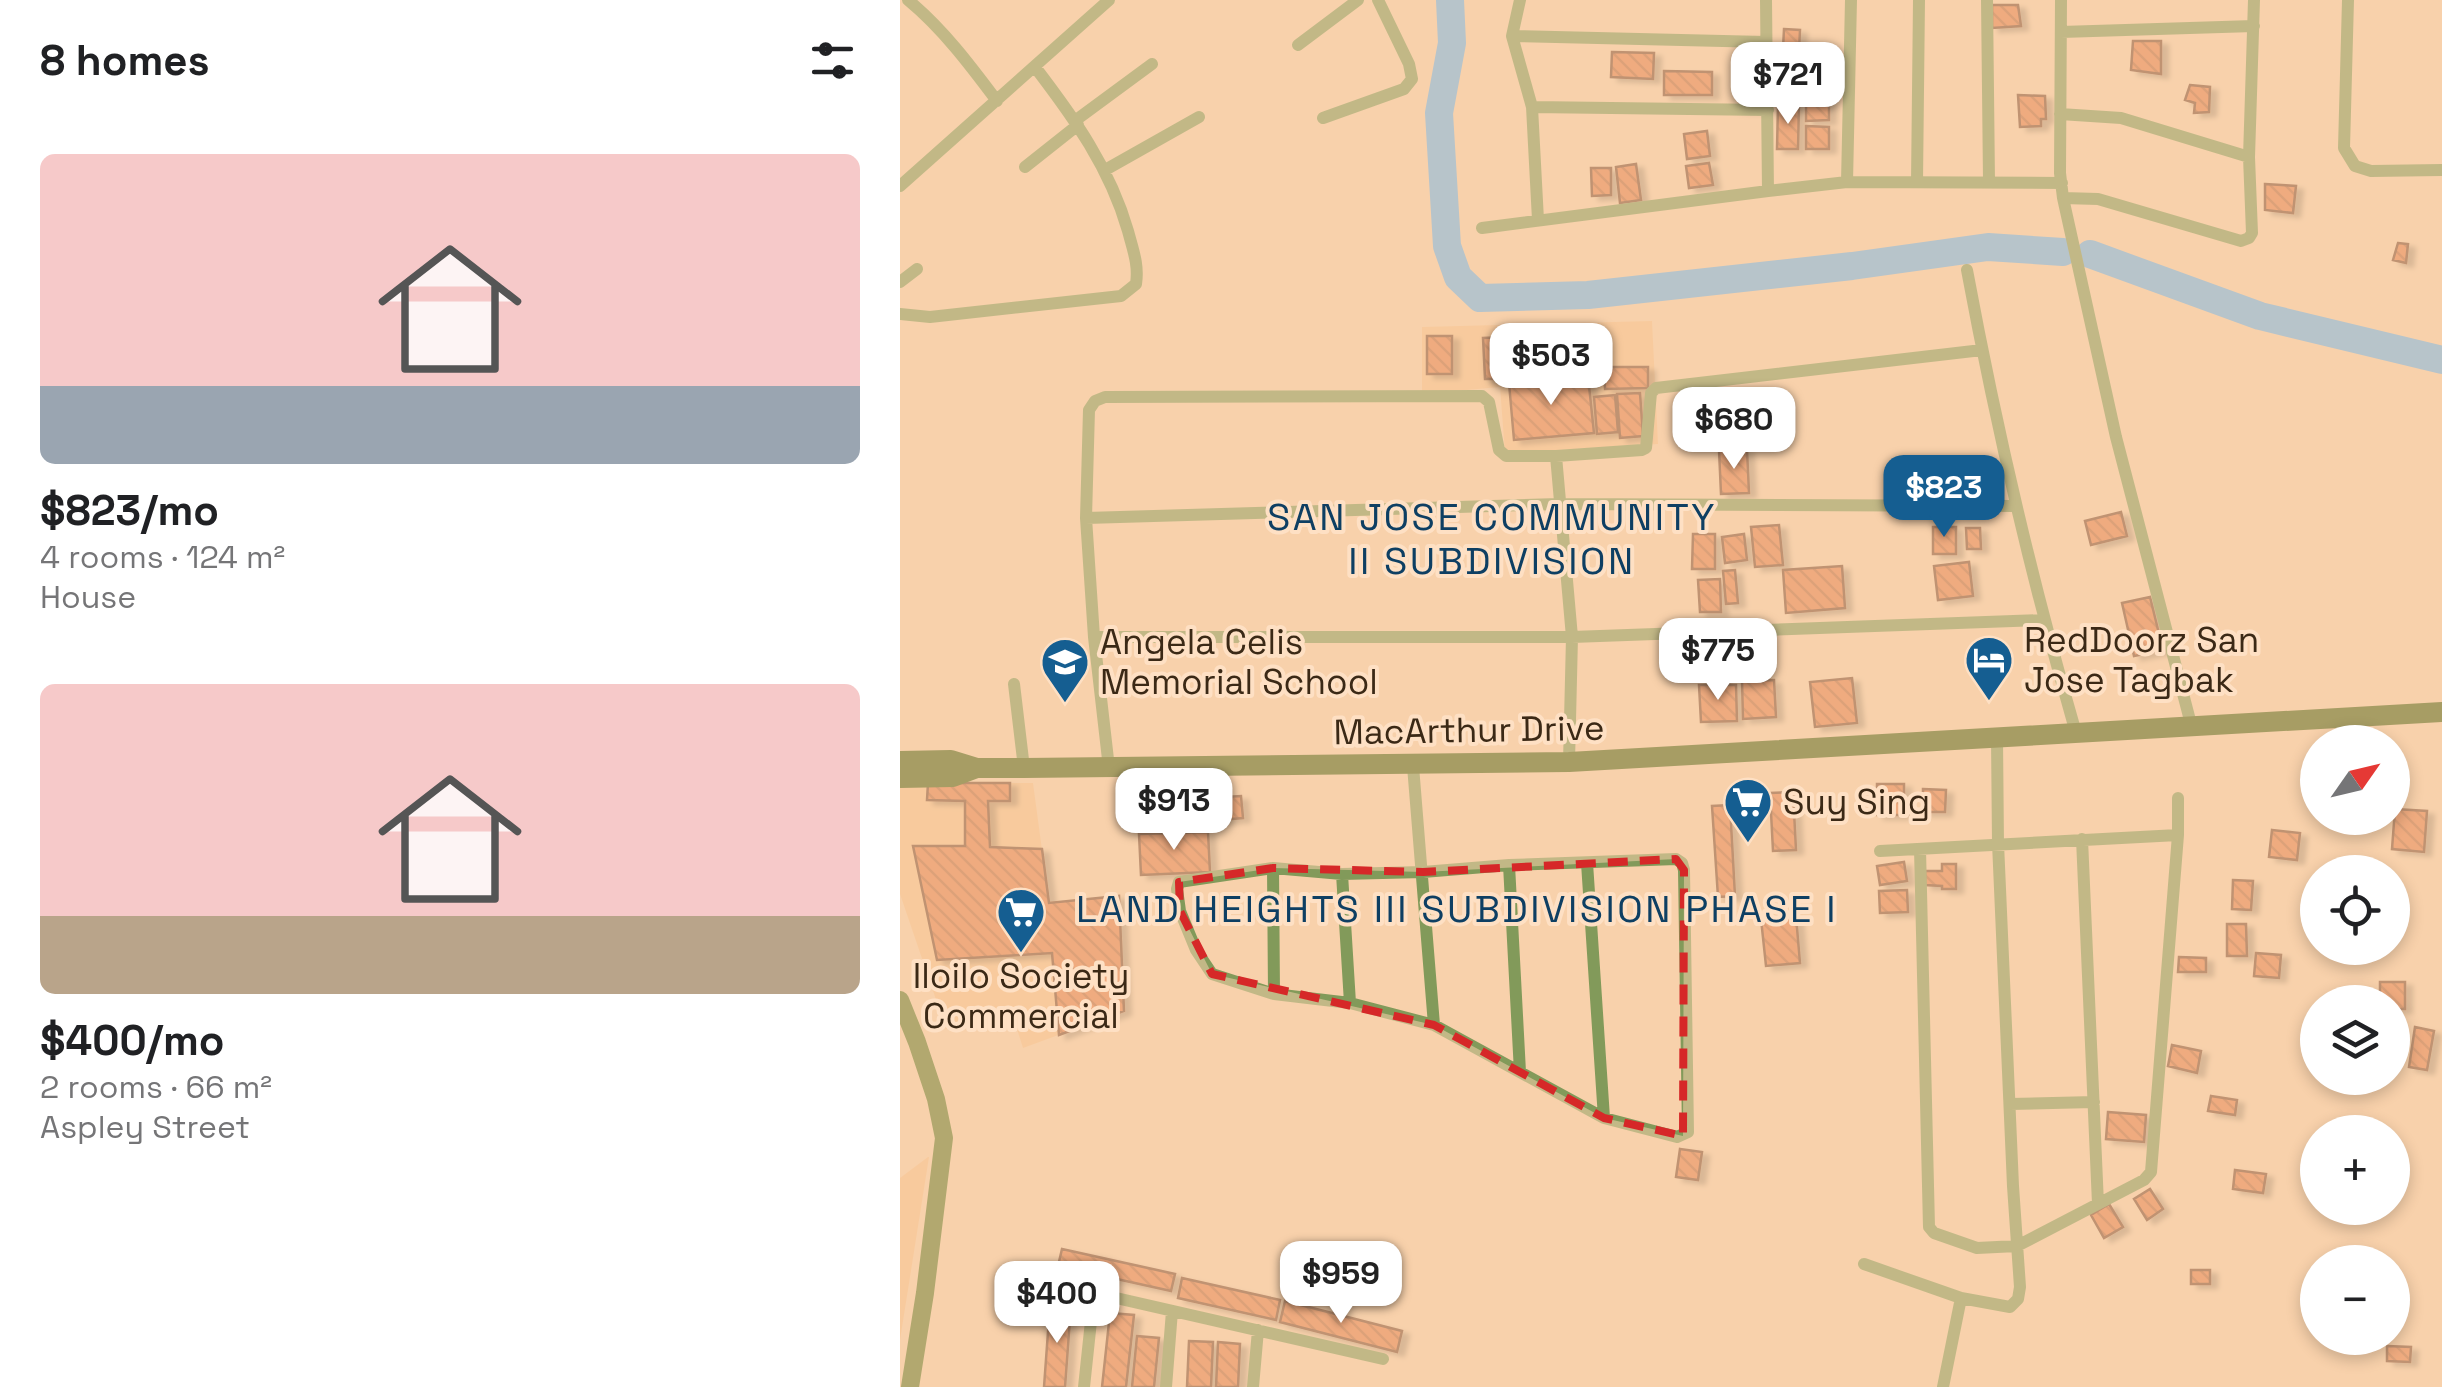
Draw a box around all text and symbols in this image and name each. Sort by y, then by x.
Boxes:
icon: filters [805,33,860,88]
text: 8 homes [40,34,210,87]
pin: $721 [1729,42,1847,127]
text: $721 [1753,54,1823,94]
icon: home [360,219,540,399]
pin: $503 [1492,323,1610,408]
text: $503 [1512,335,1590,375]
pin: $680 [1675,387,1793,472]
text: $680 [1694,399,1774,439]
pin: $823 [1885,455,2003,540]
text: $823 [1905,467,1983,507]
text: $823/mo [40,484,219,537]
district label: SAN JOSE COMMUNITY II SUBDIVISION [1267,493,1717,585]
text: 4 rooms · 124 m² [40,537,285,577]
text: House [40,577,136,617]
pin: $775 [1659,618,1777,703]
place label: RedDoorz San Jose Tagbak [2024,618,2259,702]
place label: Angela Celis Memorial School [1100,620,1378,704]
text: $775 [1681,630,1755,670]
hotel icon: RedDoorz San Jose Tagbak [1963,634,2015,702]
school or university icon: Angela Celis Memorial School [1039,636,1091,704]
street label: MacArthur Drive [1333,706,1605,754]
north arrow [2300,725,2410,835]
map controls [2300,725,2410,1355]
icon: home [360,749,540,929]
pin: $913 [1115,768,1233,853]
supermarket icon: Suy Sing [1722,776,1774,844]
text: $913 [1137,780,1211,820]
place label: Suy Sing [1783,780,1930,824]
button: locate [2300,855,2410,965]
district label: LAND HEIGHTS III SUBDIVISION PHASE I [1076,885,1838,933]
supermarket icon: Iloilo Society Commercial [995,886,1047,954]
place label: Iloilo Society Commercial [913,954,1129,1038]
button: layers [2300,985,2410,1095]
text: $400/mo [40,1014,224,1067]
text: 2 rooms · 66 m² [40,1067,272,1107]
text: Aspley Street [40,1107,250,1147]
button: + [2300,1115,2410,1225]
pin: $959 [1282,1241,1400,1326]
button: − [2300,1245,2410,1355]
text: $959 [1302,1253,1380,1293]
pin: $400 [998,1261,1116,1346]
text: $400 [1016,1273,1098,1313]

